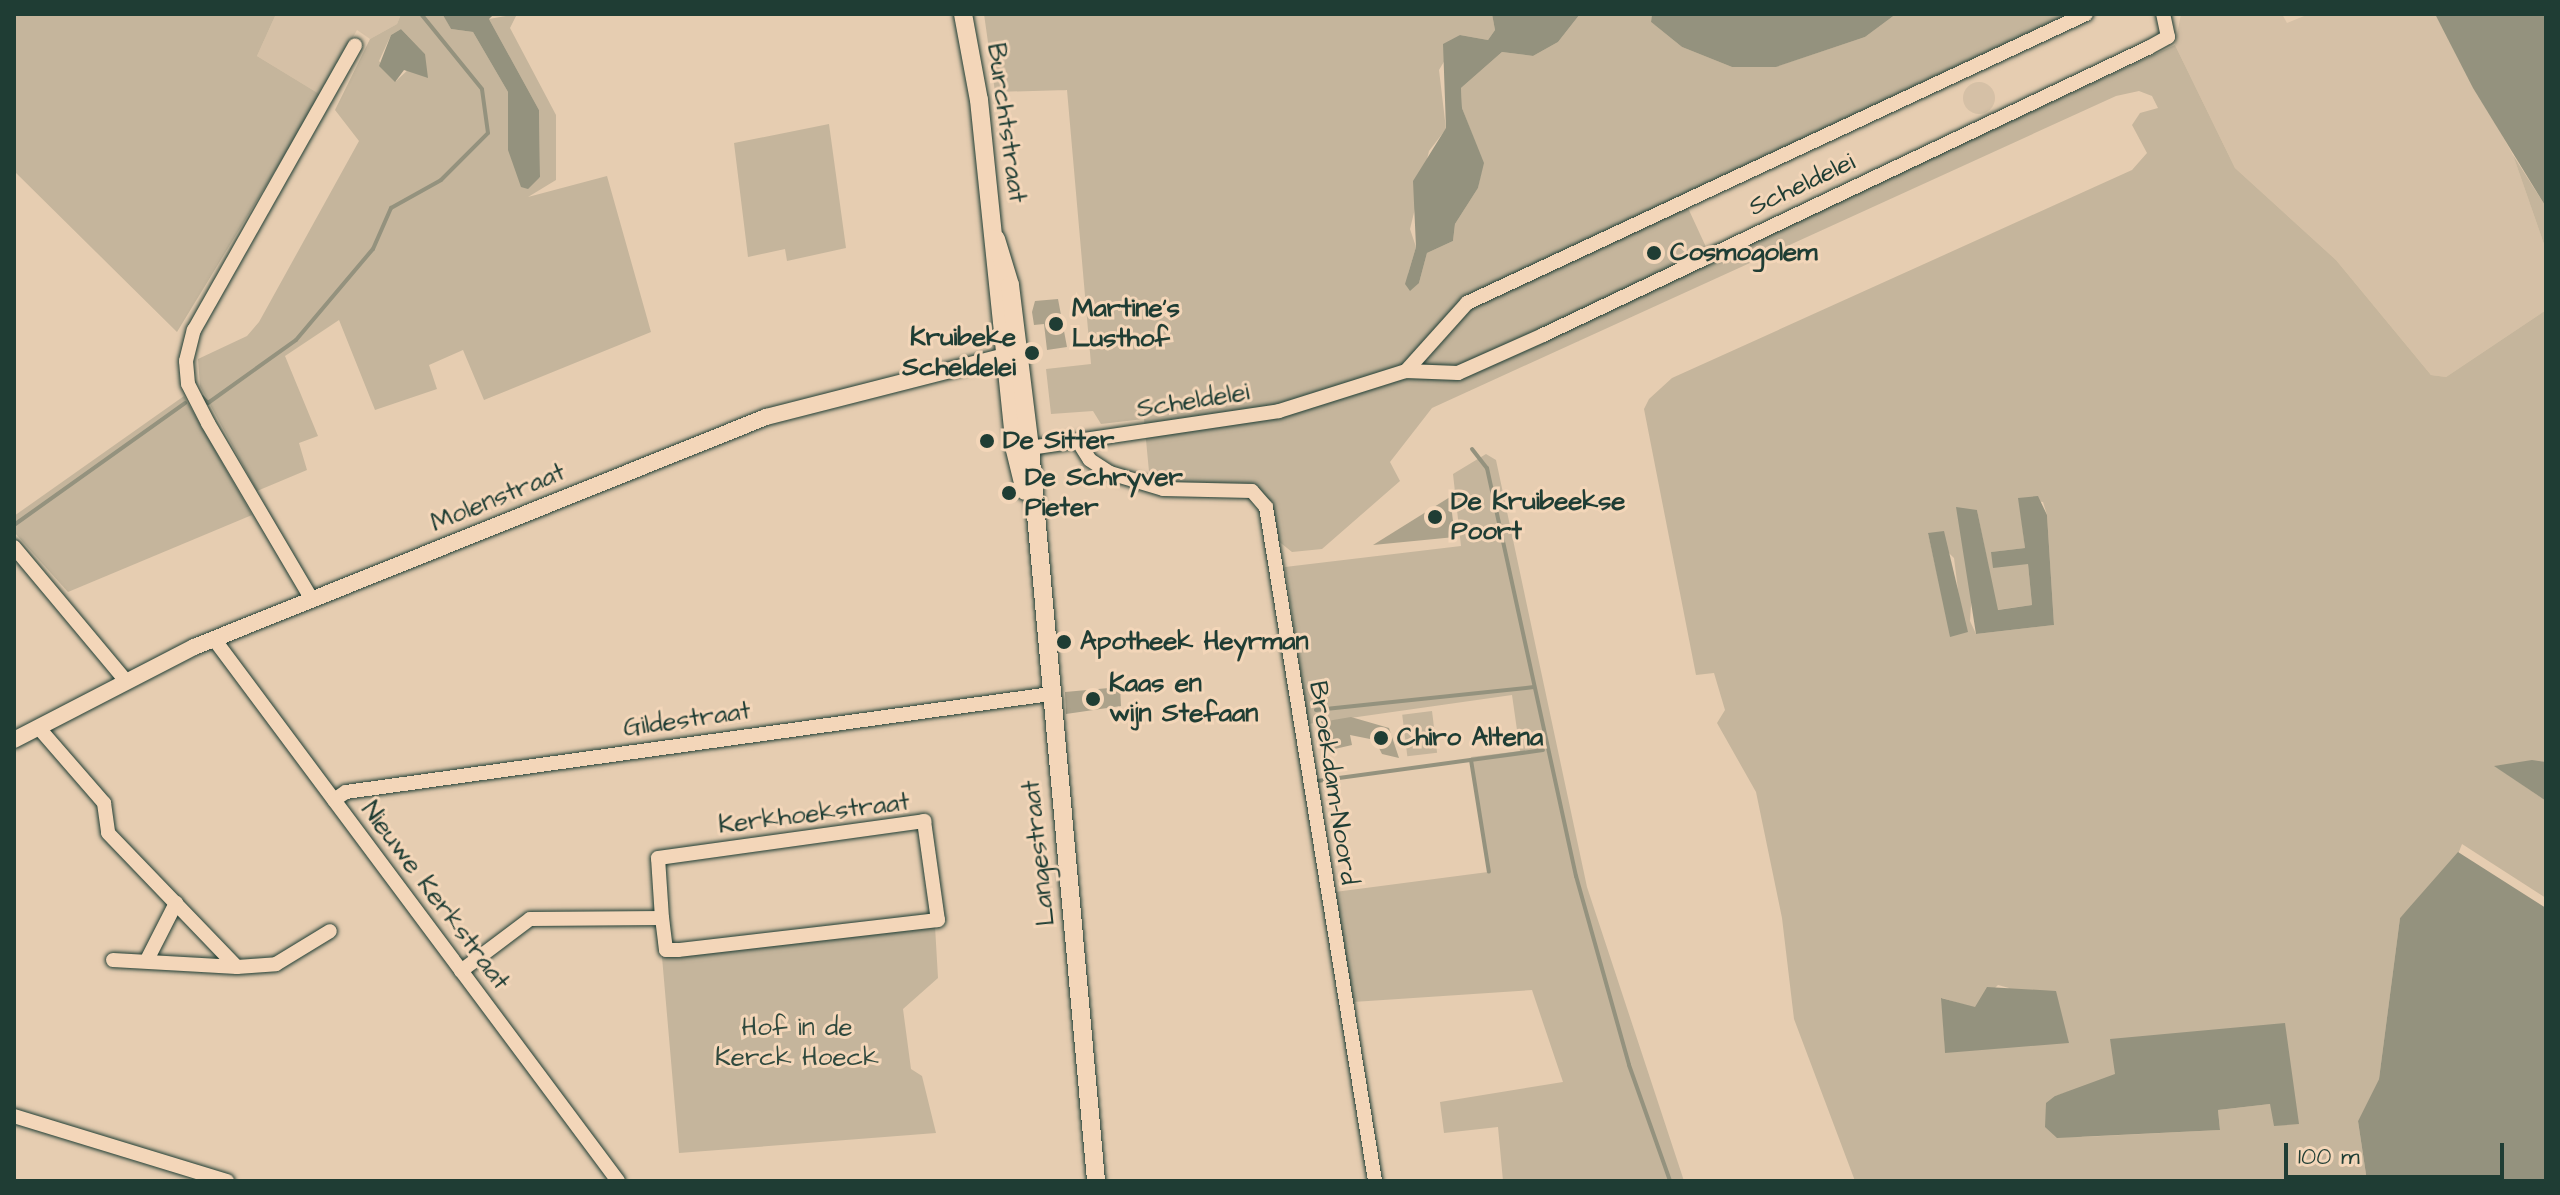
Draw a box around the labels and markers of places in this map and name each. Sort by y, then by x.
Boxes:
place label: Cosmogolem [1670,237,1817,269]
marker: Cosmogolem [1645,244,1663,262]
place label: Martine's Lusthof [1072,293,1180,354]
marker: Martine's Lusthof [1047,315,1065,333]
place label: Kruibeke Scheldelei [902,322,1016,384]
marker: Kruibeke Scheldelei [1023,344,1041,362]
place label: De Sitter [1003,425,1114,457]
marker: De Sitter [978,432,996,450]
place label: De Schryver Pieter [1025,462,1183,524]
marker: De Schryver Pieter [1000,484,1018,502]
place label: De Kruibeekse Poort [1451,486,1625,548]
marker: De Kruibeekse Poort [1426,508,1444,526]
place label: Apotheek Heyrman [1080,626,1309,658]
marker: Apotheek Heyrman [1055,633,1073,651]
place label: Kaas en wijn Stefaan [1109,668,1258,730]
marker: Kaas en wijn Stefaan [1084,690,1102,708]
place label: Chiro Altena [1397,722,1543,754]
marker: Chiro Altena [1372,729,1390,747]

